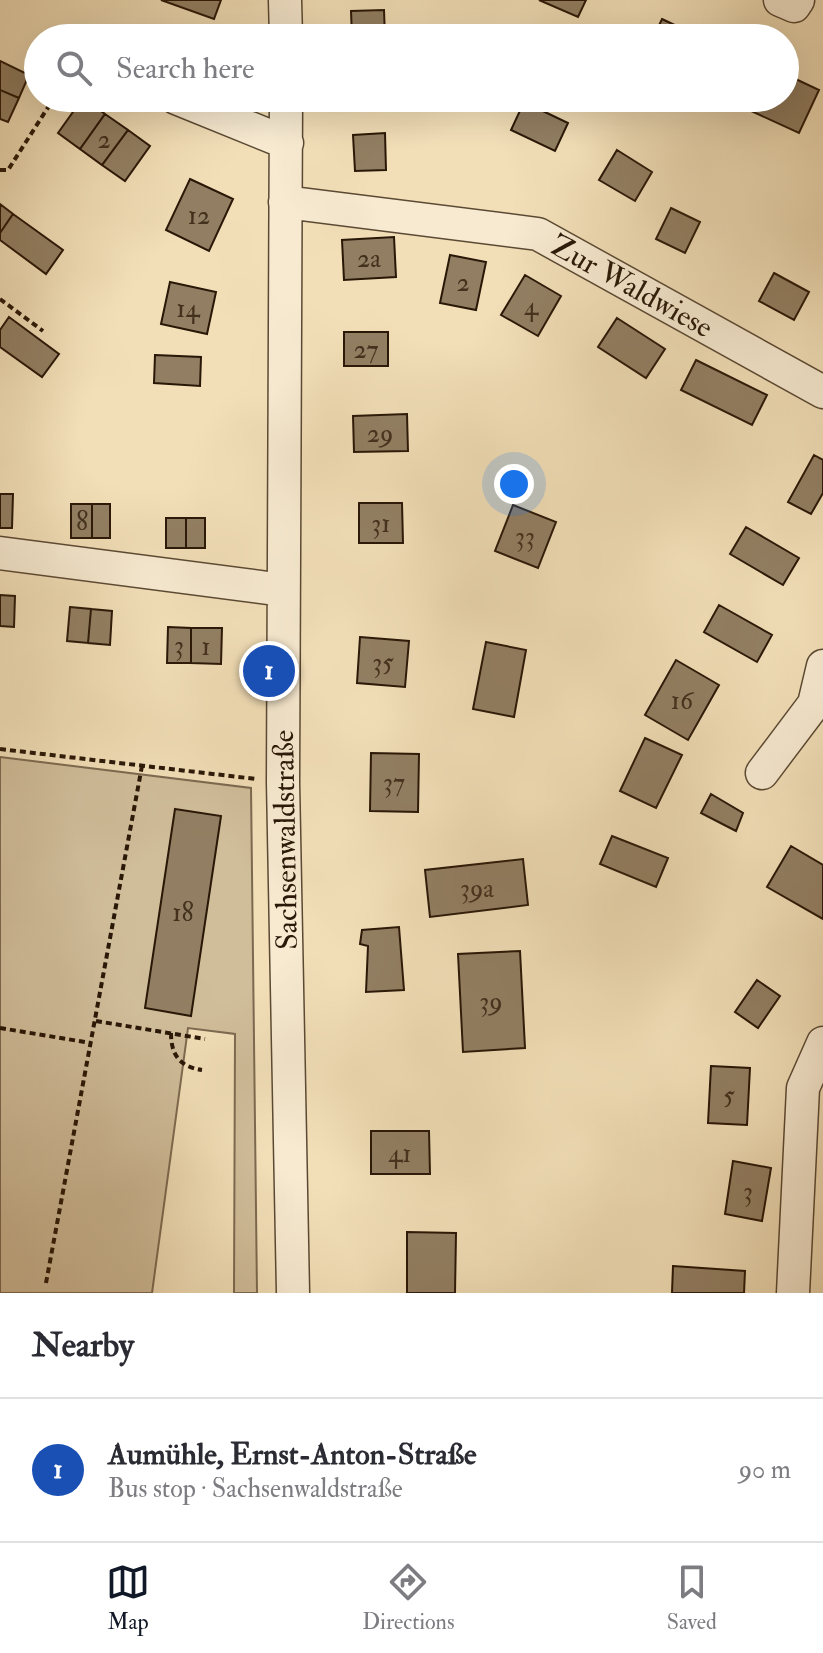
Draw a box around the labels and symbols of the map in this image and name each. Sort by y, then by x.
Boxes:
house number: 2 [97,124,111,156]
house number: 12 [188,200,210,232]
street label: Zur Waldwiese [544,227,719,346]
house number: 2a [357,243,381,275]
house number: 2 [456,267,470,299]
house number: 4 [524,291,539,323]
house number: 14 [176,293,201,325]
house number: 27 [353,334,379,366]
house number: 29 [367,418,393,450]
your location [494,464,534,504]
house number: 8 [76,506,88,538]
house number: 31 [371,508,391,540]
house number: 33 [515,521,535,553]
house number: 3 [174,630,184,662]
house number: 1 [201,631,211,663]
pin: 1 [243,641,295,701]
house number: 35 [372,647,394,679]
house number: 16 [671,685,695,717]
street label: Sachsenwaldstraße [265,730,306,950]
house number: 37 [383,767,405,799]
house number: 39a [460,873,494,905]
house number: 18 [172,897,194,929]
house number: 39 [479,986,503,1018]
house number: 5 [723,1080,735,1112]
house number: 41 [388,1138,412,1170]
house number: 3 [743,1176,753,1208]

